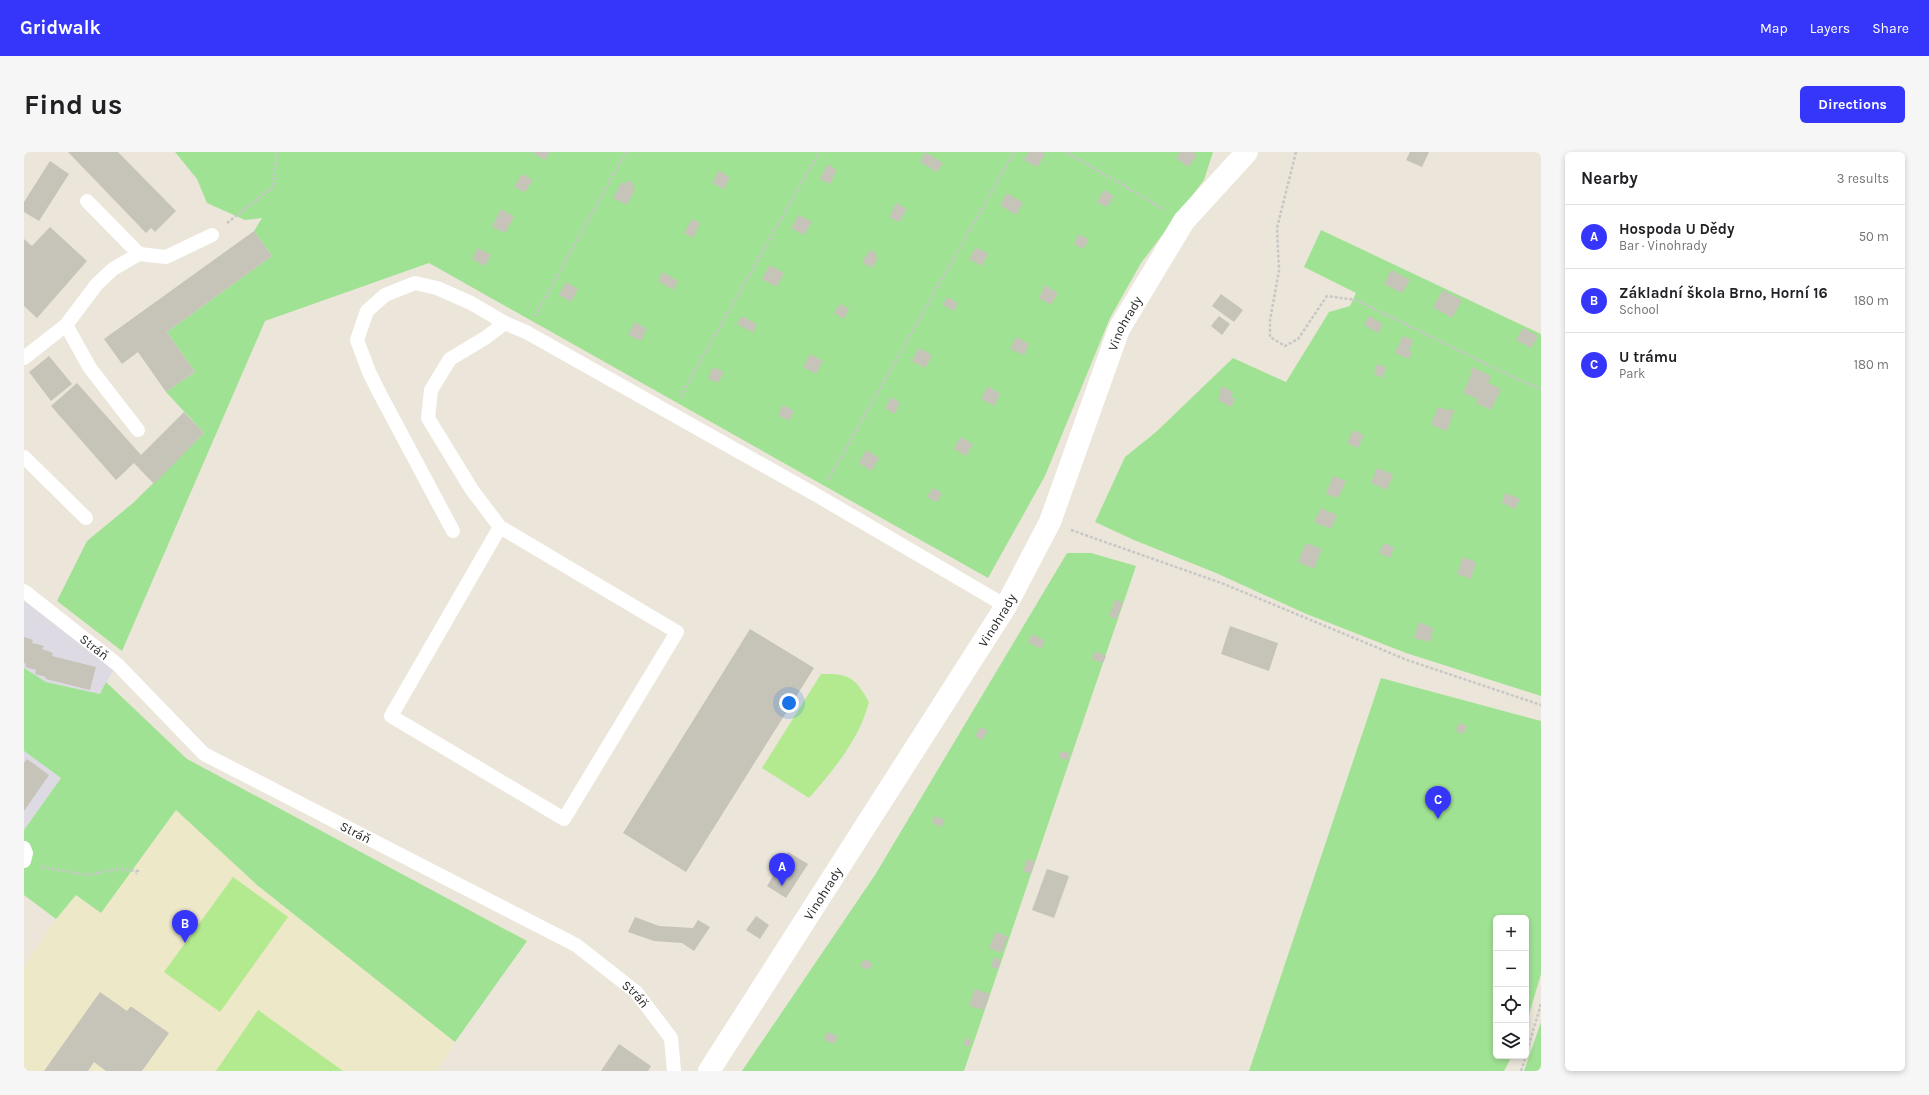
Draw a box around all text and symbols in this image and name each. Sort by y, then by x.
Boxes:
text: Gridwalk [20,17,101,39]
text: Map [1760,20,1788,37]
text: Layers [1810,20,1850,37]
text: Share [1872,20,1909,37]
button: Directions [1800,86,1905,123]
text: Find us [24,88,123,121]
text: Nearby [1581,168,1638,188]
text: 3 results [1837,171,1889,186]
text: Hospoda U Dědy [1619,220,1735,238]
text: A [1590,229,1598,244]
text: 50 m [1859,229,1889,244]
text: Bar · Vinohrady [1619,238,1707,253]
text: Základní škola Brno, Horní 16 [1619,284,1828,302]
street label: Vinohrady [1104,293,1145,353]
text: B [1590,293,1598,308]
text: 180 m [1854,293,1889,308]
text: School [1619,302,1659,317]
text: U trámu [1619,348,1677,366]
text: C [1590,357,1598,372]
text: 180 m [1854,357,1889,372]
text: Park [1619,366,1645,381]
street label: Vinohrady [975,591,1019,649]
street label: Stráň [77,631,112,663]
your location [779,693,799,713]
pin: C [1425,786,1451,819]
street label: Stráň [338,818,374,846]
pin: A [769,853,795,886]
street label: Vinohrady [800,864,845,922]
pin: B [172,910,198,943]
map controls [1493,915,1529,1059]
button: + [1493,915,1529,951]
button: − [1493,951,1529,987]
street label: Stráň [620,977,653,1010]
button: locate [1493,987,1529,1023]
button: layers [1493,1023,1529,1059]

